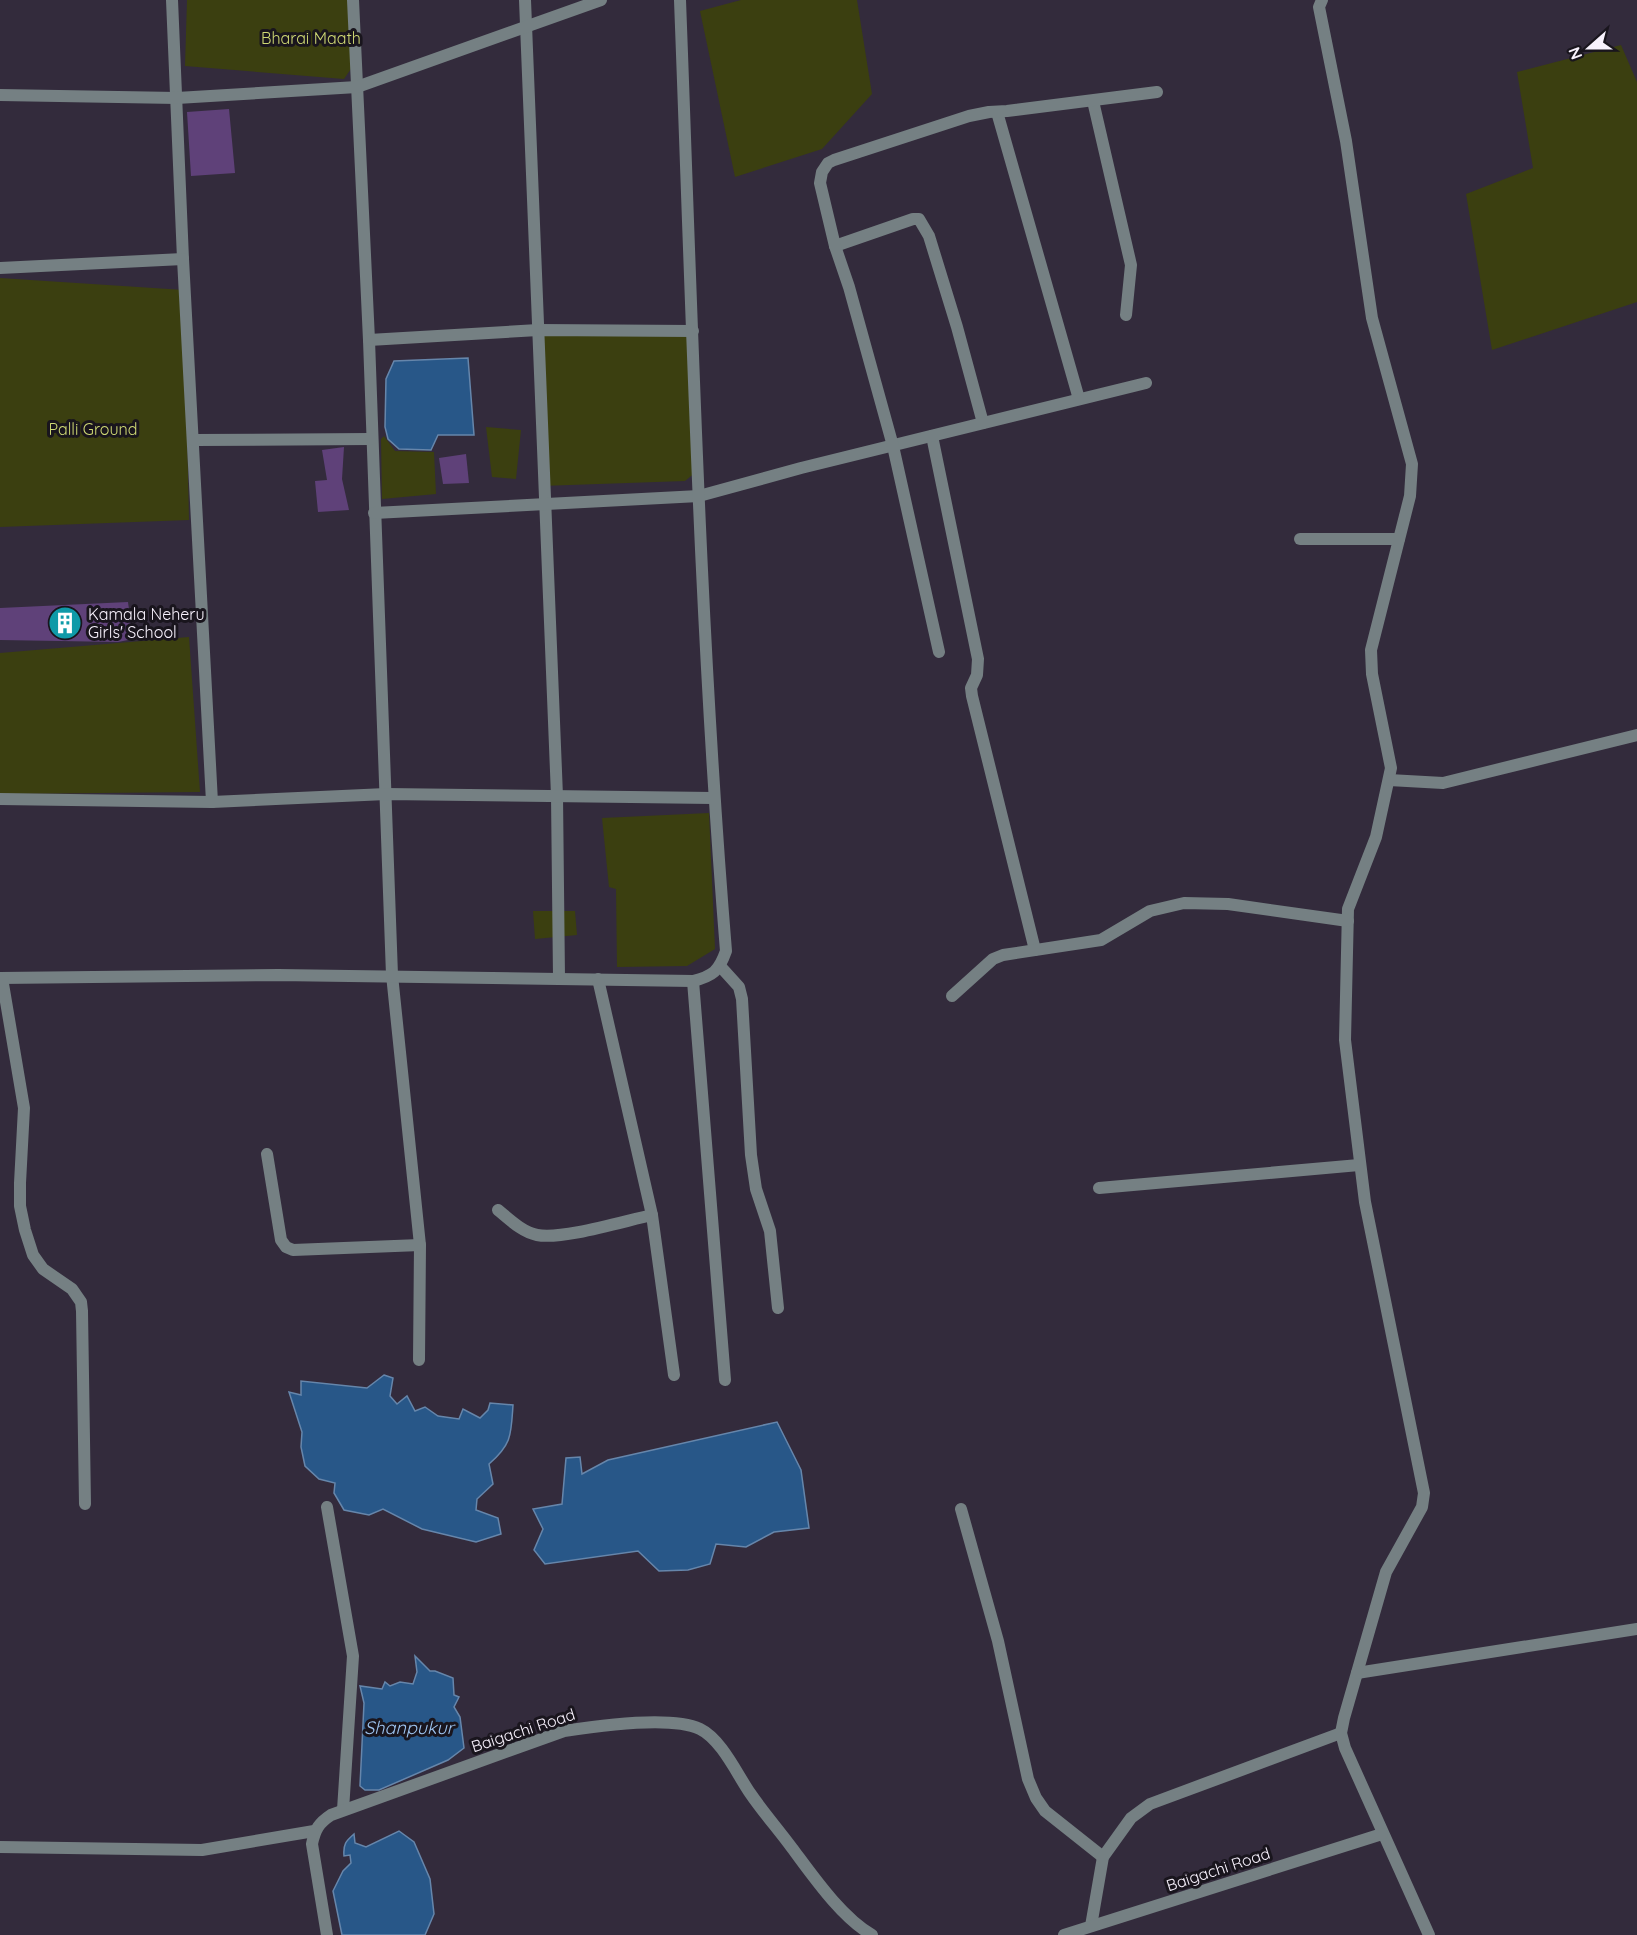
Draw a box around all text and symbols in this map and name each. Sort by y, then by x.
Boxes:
north arrow [1559,18,1619,78]
park label: Bharai Maath [261,28,361,48]
text: N [1564,44,1586,62]
park label: Palli Ground [49,419,137,439]
place label: Kamala Neheru Girls' School [88,604,205,642]
building icon: Kamala Neheru Girls' School [47,605,83,641]
street label: Baigachi Road [469,1704,577,1756]
water label: Shanpukur [364,1716,456,1739]
street label: Baigachi Road [1164,1843,1272,1895]

